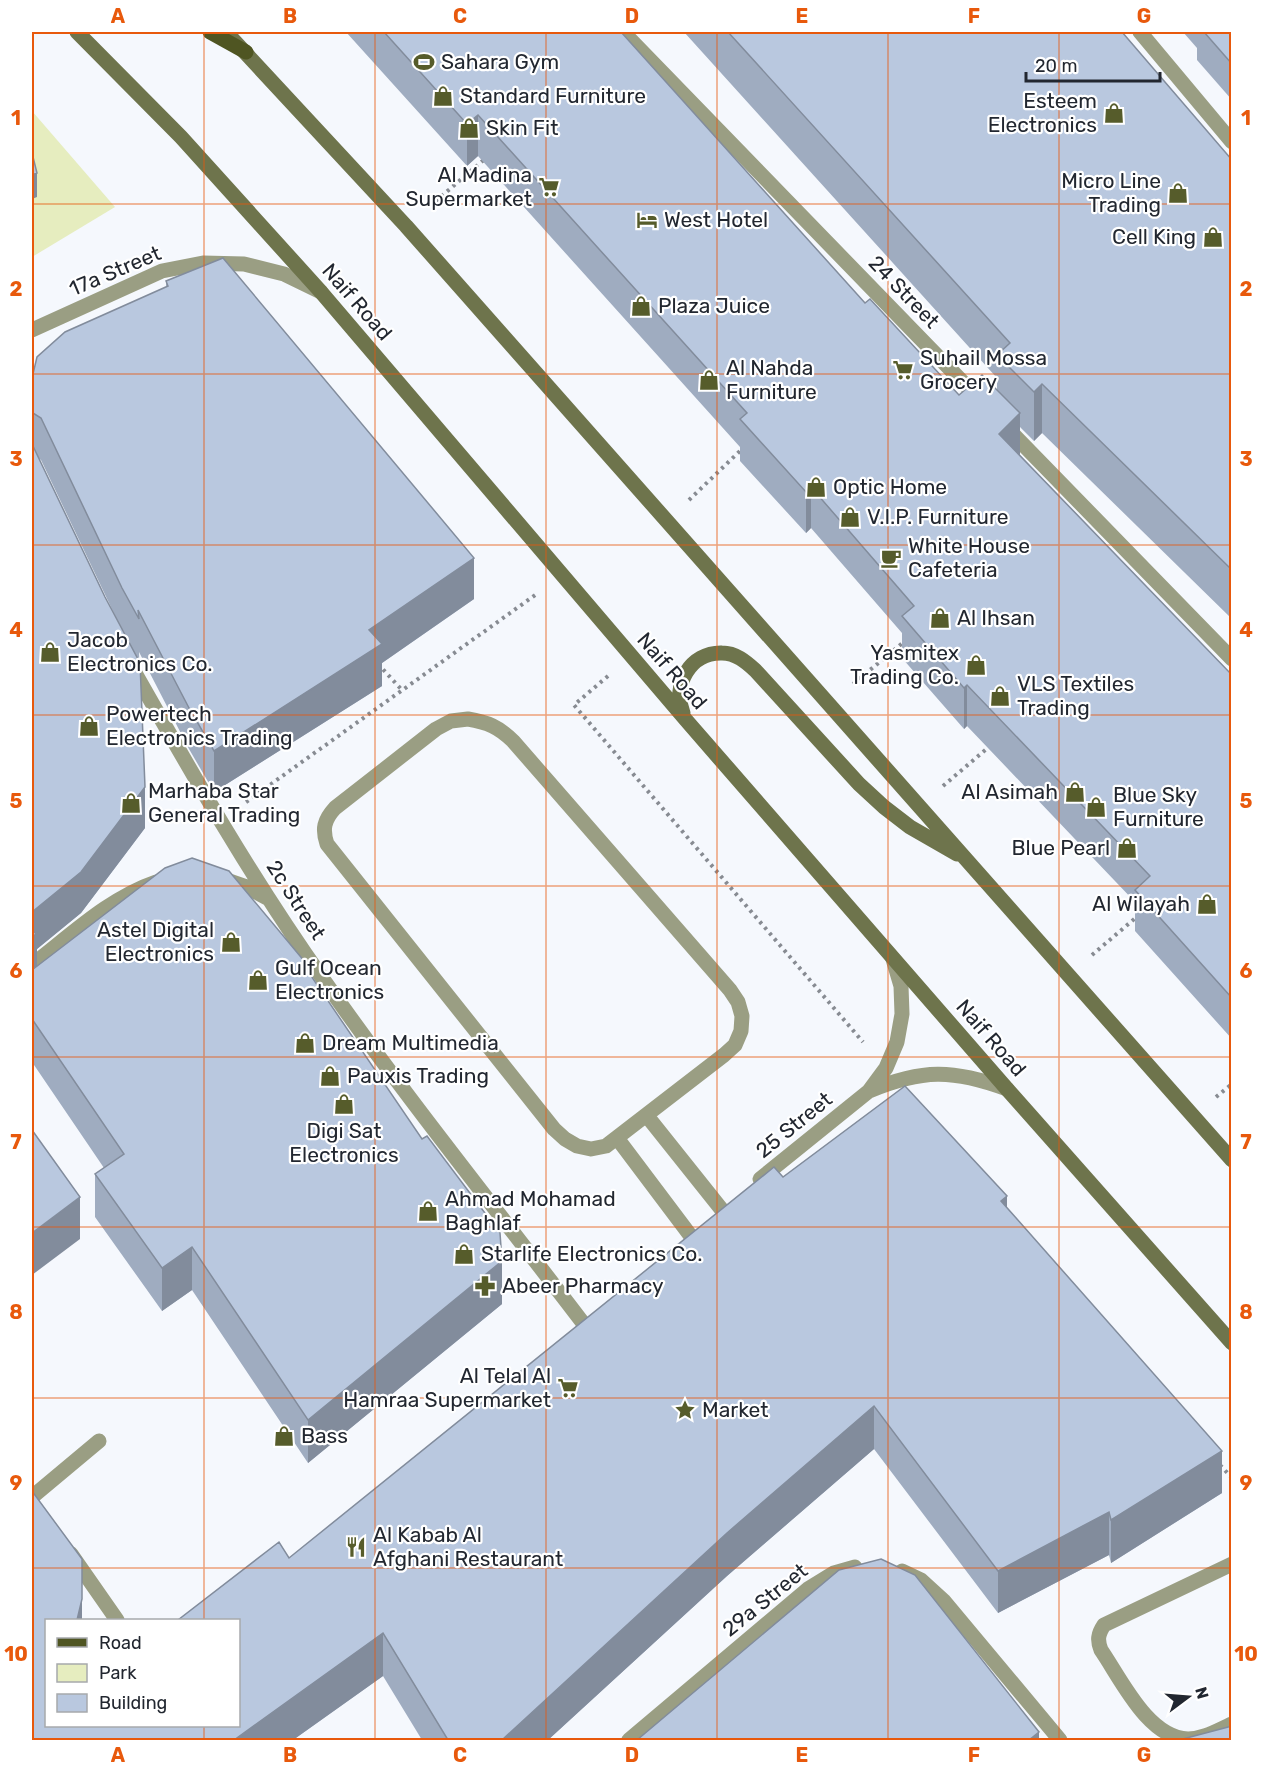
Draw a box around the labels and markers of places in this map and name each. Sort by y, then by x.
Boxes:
place label: Sahara Gym [441,49,559,74]
sports icon: Sahara Gym [412,50,436,74]
place label: Standard Furniture [460,83,646,108]
shop icon: Standard Furniture [431,84,455,108]
place label: Esteem Electronics [988,88,1097,137]
shop icon: Esteem Electronics [1102,101,1126,125]
place label: Skin Fit [486,115,558,140]
shop icon: Skin Fit [457,116,481,140]
place label: Al Madina Supermarket [406,162,532,211]
place label: Micro Line Trading [1061,168,1161,217]
supermarket icon: Al Madina Supermarket [537,175,561,199]
shop icon: Micro Line Trading [1166,181,1190,205]
place label: West Hotel [664,207,768,232]
hotel icon: West Hotel [635,208,659,232]
place label: Cell King [1112,224,1196,249]
shop icon: Cell King [1201,225,1225,249]
place label: Plaza Juice [658,293,770,318]
shop icon: Plaza Juice [629,294,653,318]
place label: Suhail Mossa Grocery [920,345,1047,394]
place label: Al Nahda Furniture [726,355,817,404]
supermarket icon: Suhail Mossa Grocery [891,358,915,382]
shop icon: Al Nahda Furniture [697,368,721,392]
place label: Optic Home [833,474,947,499]
shop icon: Optic Home [804,475,828,499]
place label: V.I.P. Furniture [867,504,1008,529]
shop icon: V.I.P. Furniture [838,505,862,529]
place label: White House Cafeteria [908,533,1030,582]
cafe icon: White House Cafeteria [879,546,903,570]
place label: Al Ihsan [957,605,1035,630]
shop icon: Al Ihsan [928,606,952,630]
place label: Jacob Electronics Co. [67,627,213,676]
shop icon: Jacob Electronics Co. [38,640,62,664]
place label: Yasmitex Trading Co. [850,640,959,689]
shop icon: Yasmitex Trading Co. [964,653,988,677]
place label: VLS Textiles Trading [1017,671,1134,720]
shop icon: VLS Textiles Trading [988,684,1012,708]
place label: Powertech Electronics Trading [106,701,293,750]
shop icon: Powertech Electronics Trading [77,714,101,738]
place label: Marhaba Star General Trading [148,778,300,827]
place label: Al Asimah [961,779,1058,804]
shop icon: Al Asimah [1063,780,1087,804]
place label: Blue Sky Furniture [1113,782,1204,831]
shop icon: Marhaba Star General Trading [119,791,143,815]
shop icon: Blue Sky Furniture [1084,795,1108,819]
place label: Blue Pearl [1012,835,1110,860]
shop icon: Blue Pearl [1115,836,1139,860]
place label: Al Wilayah [1092,891,1190,916]
shop icon: Al Wilayah [1195,892,1219,916]
place label: Astel Digital Electronics [97,917,214,966]
shop icon: Astel Digital Electronics [219,930,243,954]
place label: Gulf Ocean Electronics [275,955,384,1004]
shop icon: Gulf Ocean Electronics [246,968,270,992]
place label: Dream Multimedia [322,1030,499,1055]
shop icon: Dream Multimedia [293,1031,317,1055]
place label: Pauxis Trading [347,1063,489,1088]
shop icon: Pauxis Trading [318,1064,342,1088]
shop icon: Digi Sat Electronics [332,1092,356,1116]
place label: Digi Sat Electronics [289,1118,399,1167]
place label: Ahmad Mohamad Baghlaf [445,1186,616,1235]
shop icon: Ahmad Mohamad Baghlaf [416,1199,440,1223]
place label: Starlife Electronics Co. [481,1241,702,1266]
shop icon: Starlife Electronics Co. [452,1242,476,1266]
place label: Abeer Pharmacy [502,1273,664,1298]
pharmacy icon: Abeer Pharmacy [473,1274,497,1298]
place label: Al Telal Al Hamraa Supermarket [343,1363,551,1412]
supermarket icon: Al Telal Al Hamraa Supermarket [556,1376,580,1400]
place label: Market [702,1397,768,1422]
place icon: Market [673,1398,697,1422]
place label: Bass [301,1423,348,1448]
shop icon: Bass [272,1424,296,1448]
place label: Al Kabab Al Afghani Restaurant [373,1522,563,1571]
restaurant icon: Al Kabab Al Afghani Restaurant [344,1535,368,1559]

